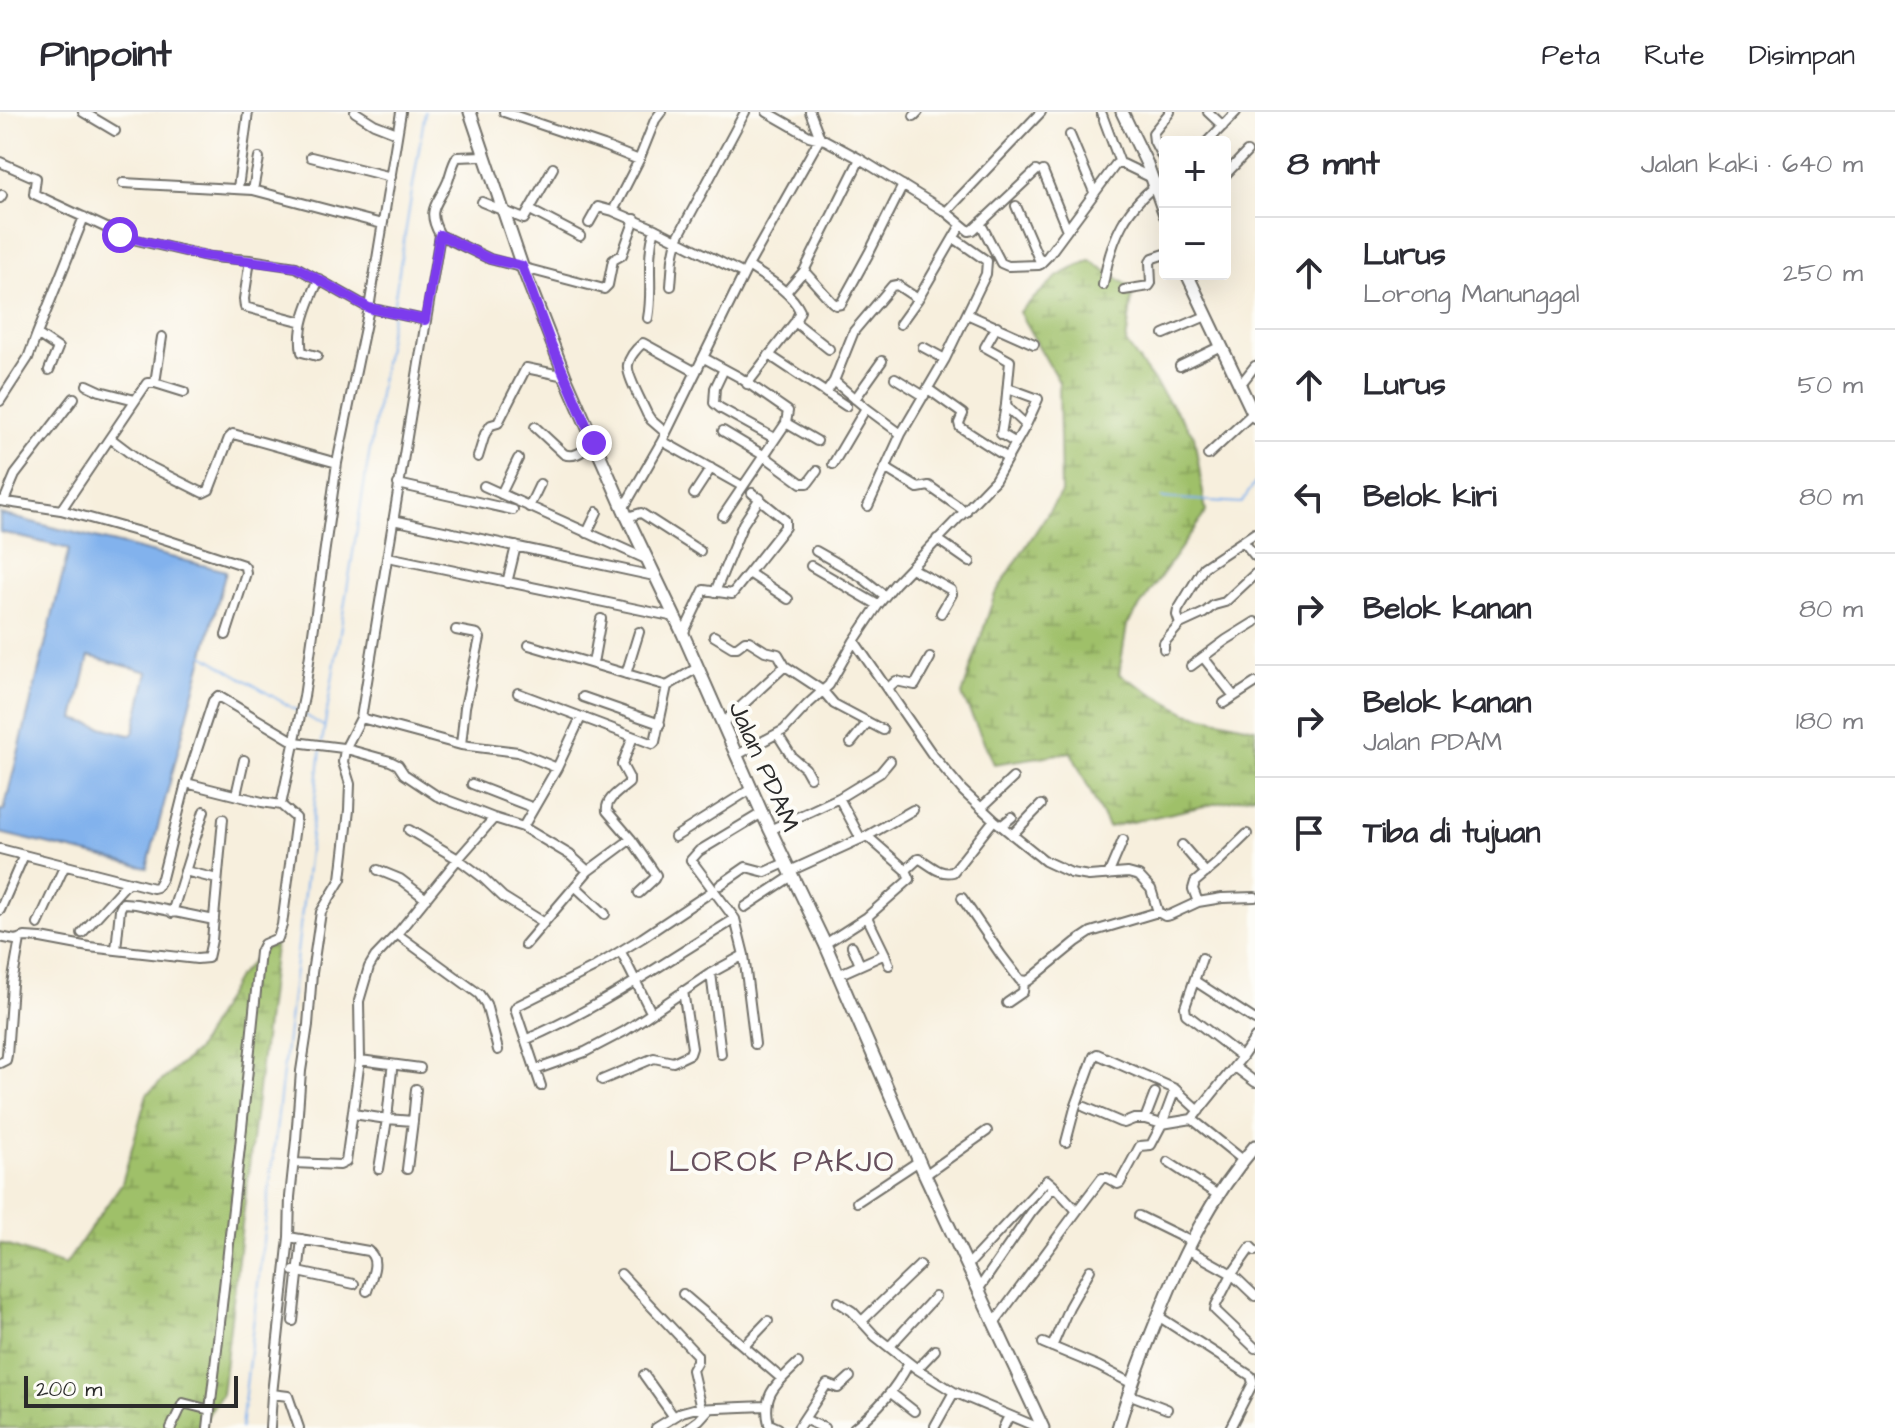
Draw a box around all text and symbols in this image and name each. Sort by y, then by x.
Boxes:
text: Pinpoint [40,29,172,81]
text: Peta [1541,36,1600,75]
text: Rute [1644,36,1705,75]
text: Disimpan [1749,36,1855,75]
map controls [1159,136,1231,280]
button: + [1159,136,1231,208]
text: 8 mnt [1287,140,1380,188]
text: Jalan kaki · 640 m [1641,146,1863,182]
button: − [1159,208,1231,280]
route start [102,217,138,253]
text: Lurus [1363,234,1446,276]
icon: ahead [1287,251,1331,295]
text: 250 m [1783,255,1863,291]
text: Lorong Manunggal [1363,276,1579,312]
icon: ahead [1287,363,1331,407]
text: Lurus [1363,364,1446,406]
text: 50 m [1798,367,1863,403]
route end [576,425,612,461]
icon: left [1287,475,1331,519]
text: Belok kiri [1363,476,1497,518]
text: 80 m [1799,479,1863,515]
icon: right [1287,587,1331,631]
text: Belok kanan [1363,588,1532,630]
text: 80 m [1799,591,1863,627]
text: Belok kanan [1363,682,1532,724]
street label: Jalan PDAM [719,695,809,837]
icon: right [1287,699,1331,743]
text: 180 m [1796,703,1863,739]
text: Jalan PDAM [1363,724,1502,760]
icon: arrive [1287,811,1331,855]
text: Tiba di tujuan [1363,812,1540,854]
district label: LOROK PAKJO [668,1141,896,1183]
scale bar [24,1372,238,1408]
text: 200 m [36,1374,102,1405]

